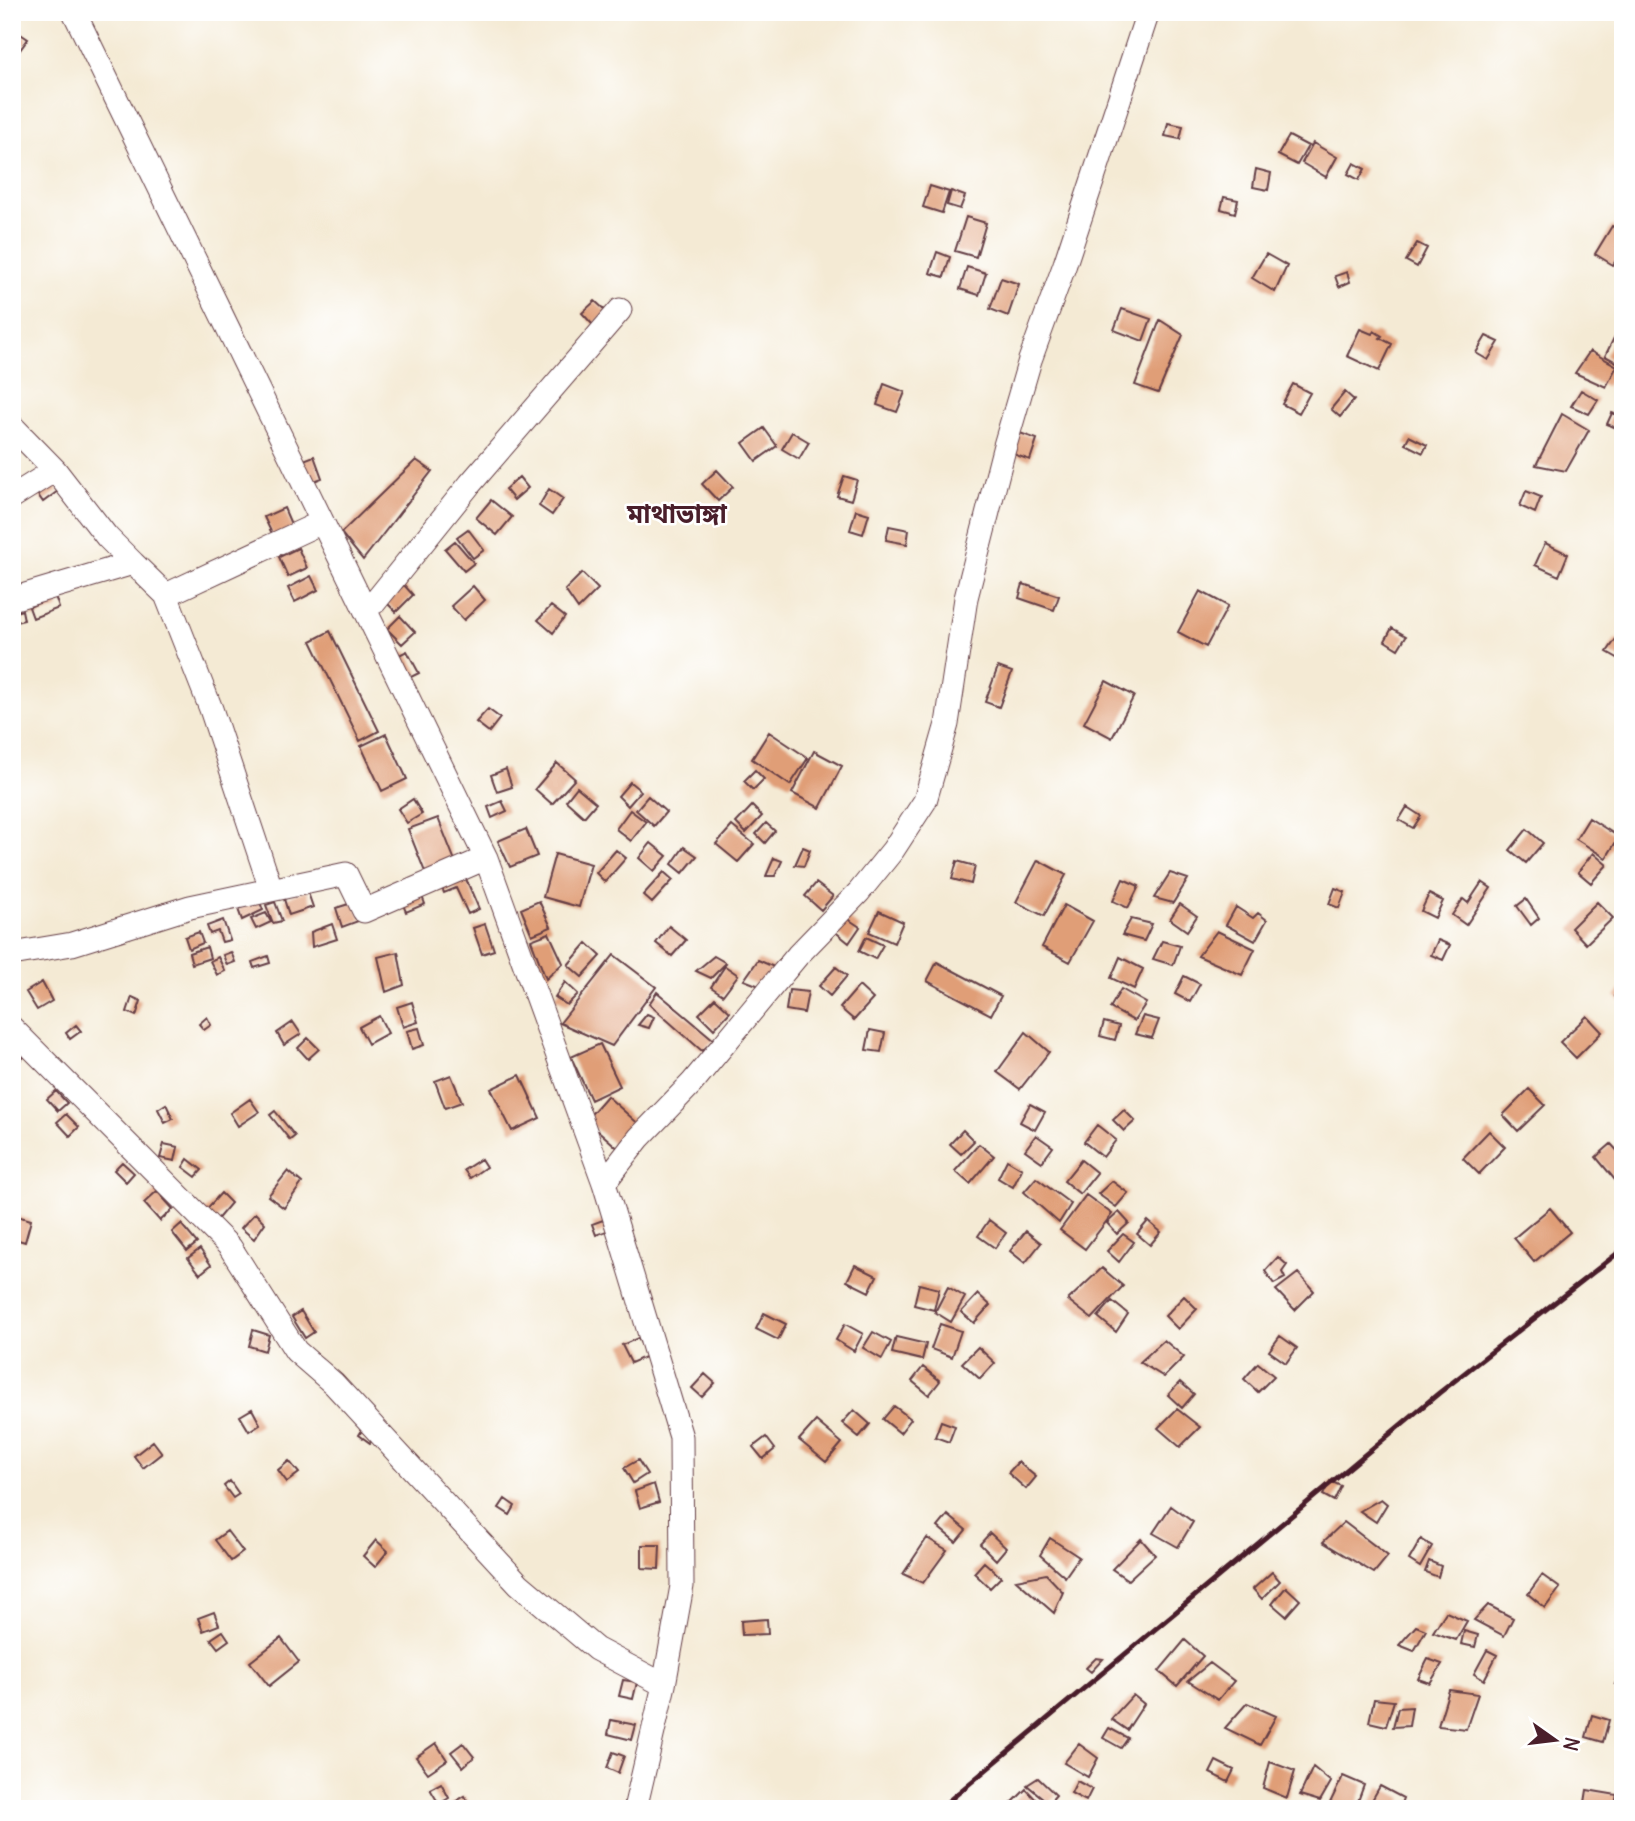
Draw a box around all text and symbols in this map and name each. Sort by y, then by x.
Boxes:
district label: মাথাভাঙ্গা [626,497,728,530]
north arrow [1520,1706,1590,1776]
text: N [1558,1735,1585,1753]

